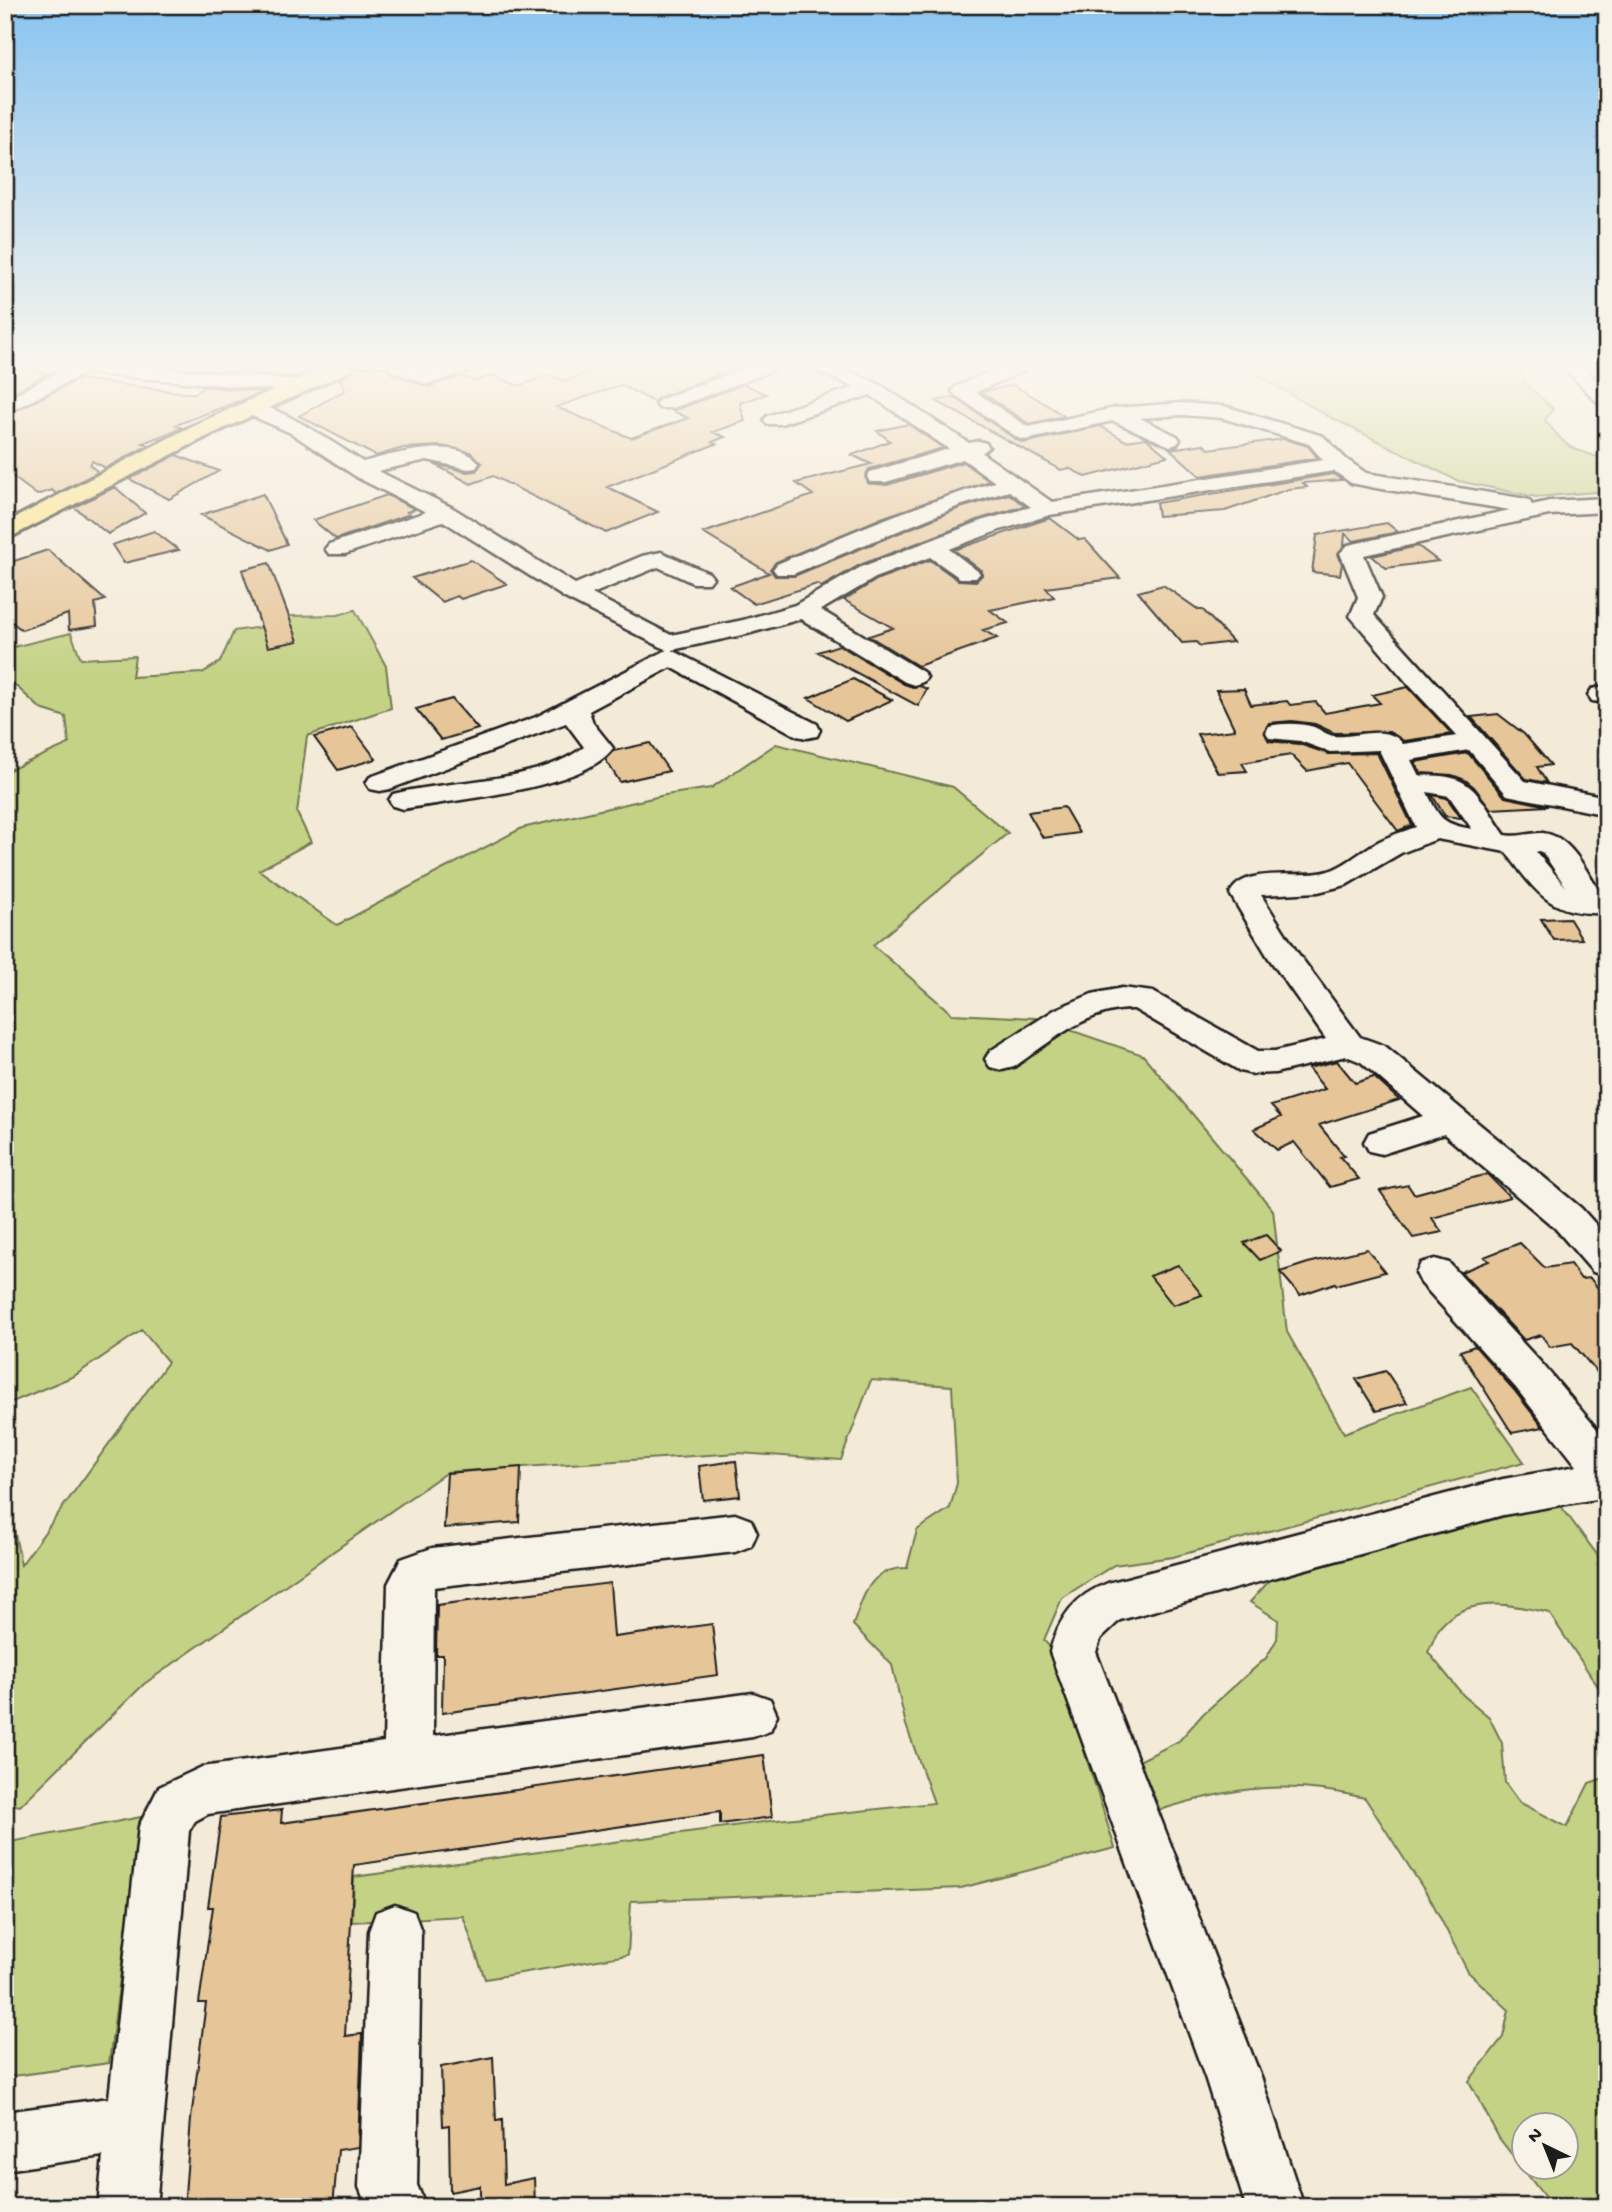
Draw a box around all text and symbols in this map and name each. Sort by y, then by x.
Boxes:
north arrow [1510,2110,1580,2180]
text: N [1523,2123,1548,2149]

